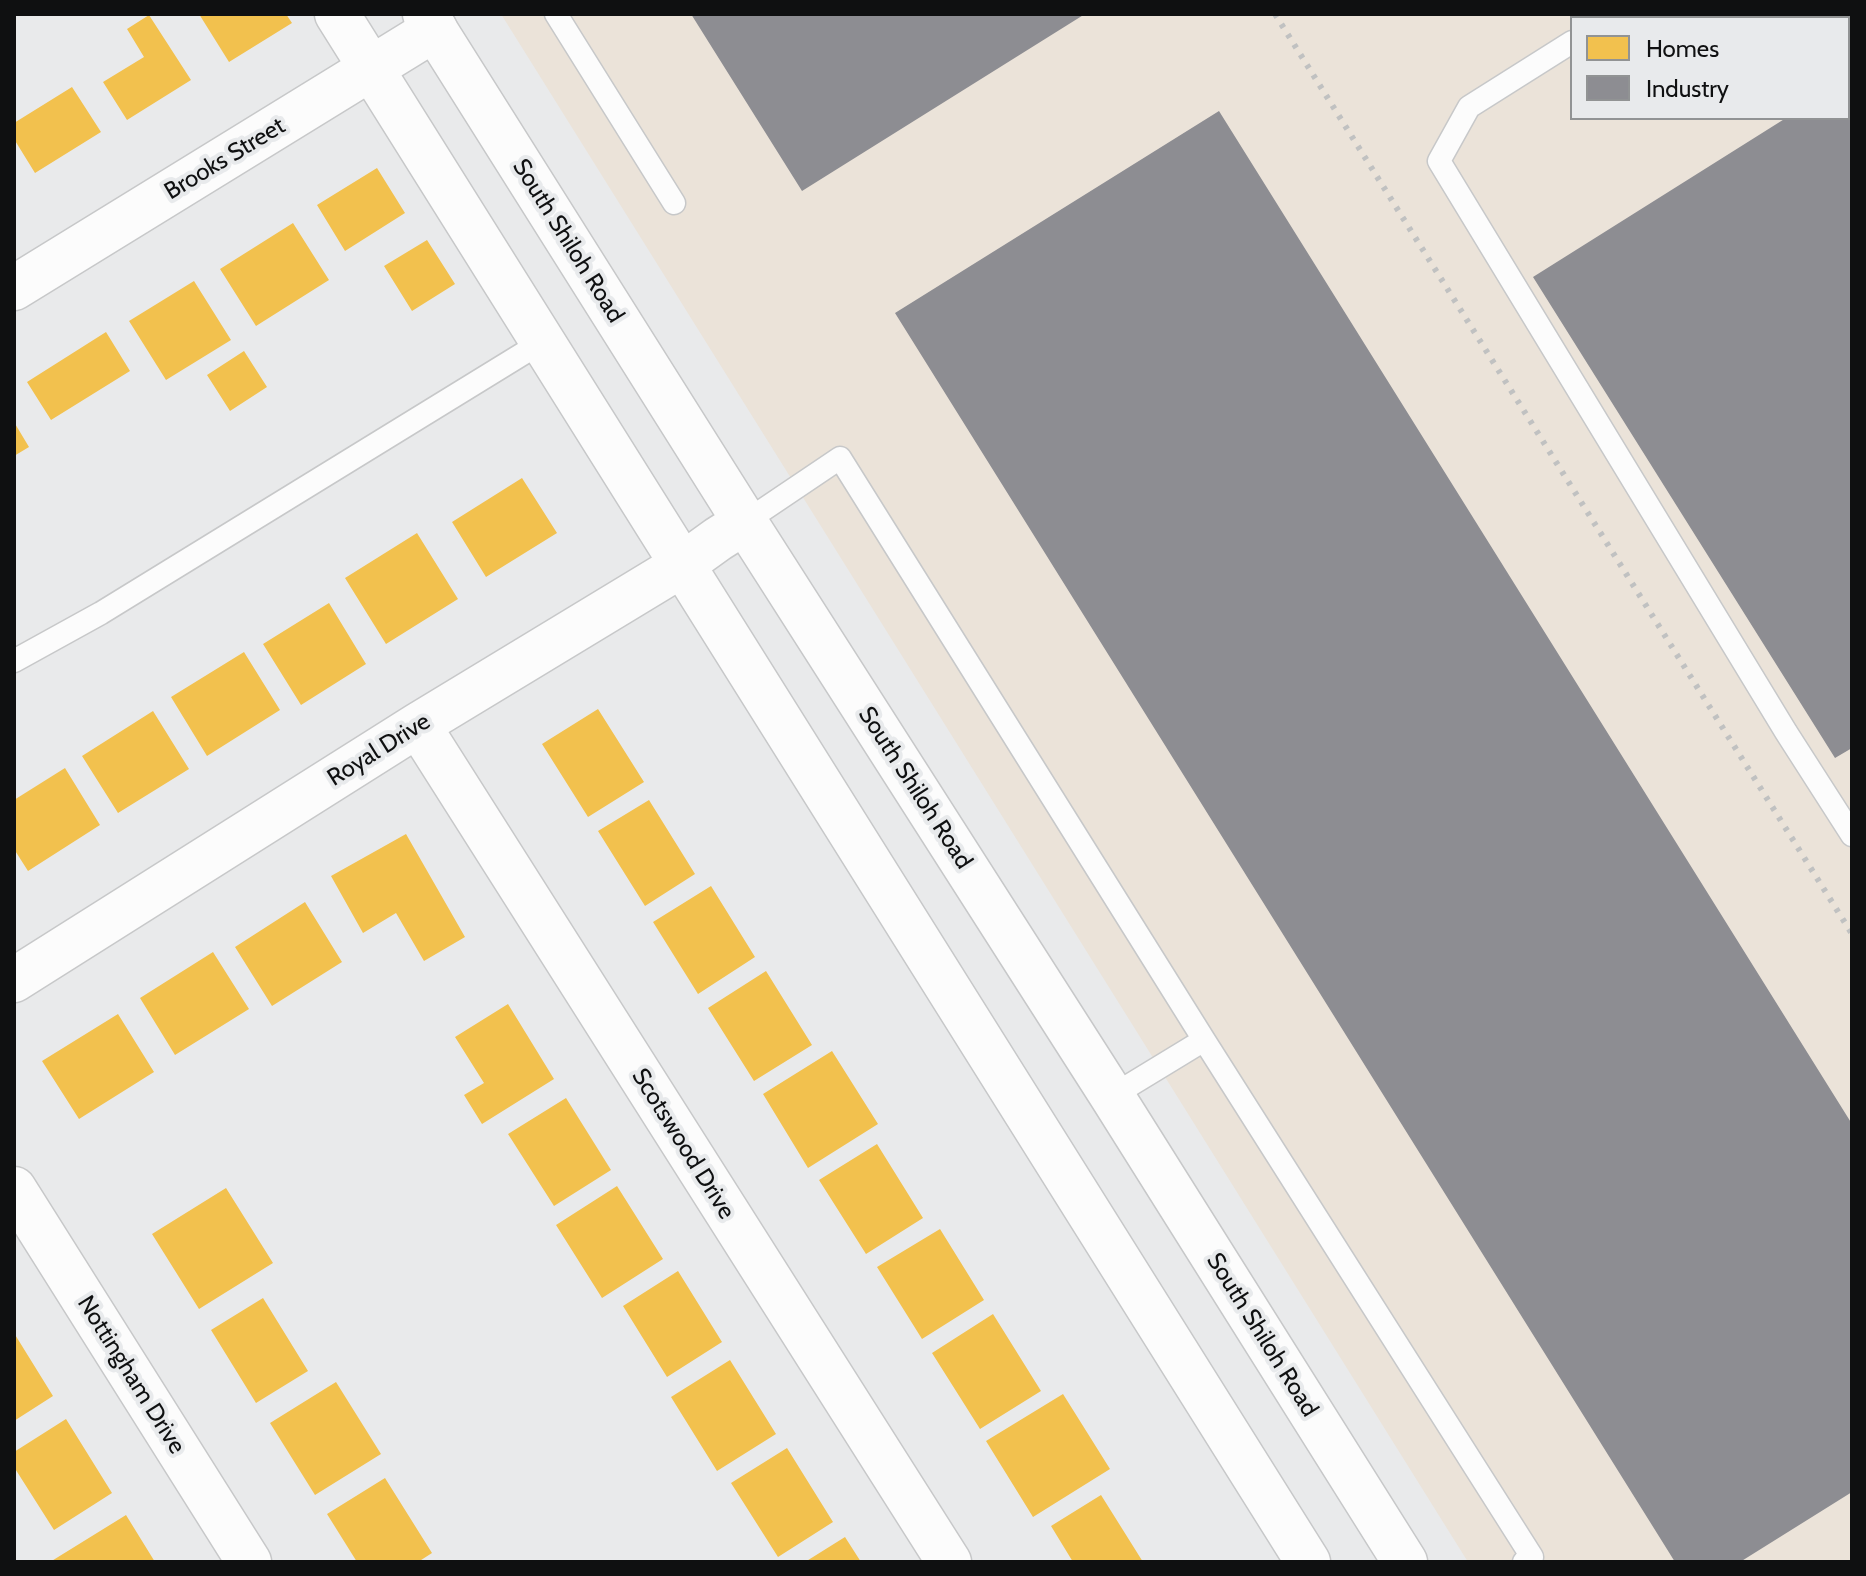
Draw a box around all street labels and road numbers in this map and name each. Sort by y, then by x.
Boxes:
street label: Brooks Street [159,112,291,206]
street label: South Shiloh Road [506,154,630,328]
street label: South Shiloh Road [852,702,978,874]
street label: Royal Drive [322,707,436,793]
street label: Scotswood Drive [625,1063,741,1225]
street label: South Shiloh Road [1200,1248,1324,1422]
street label: Nottingham Drive [71,1291,191,1459]

